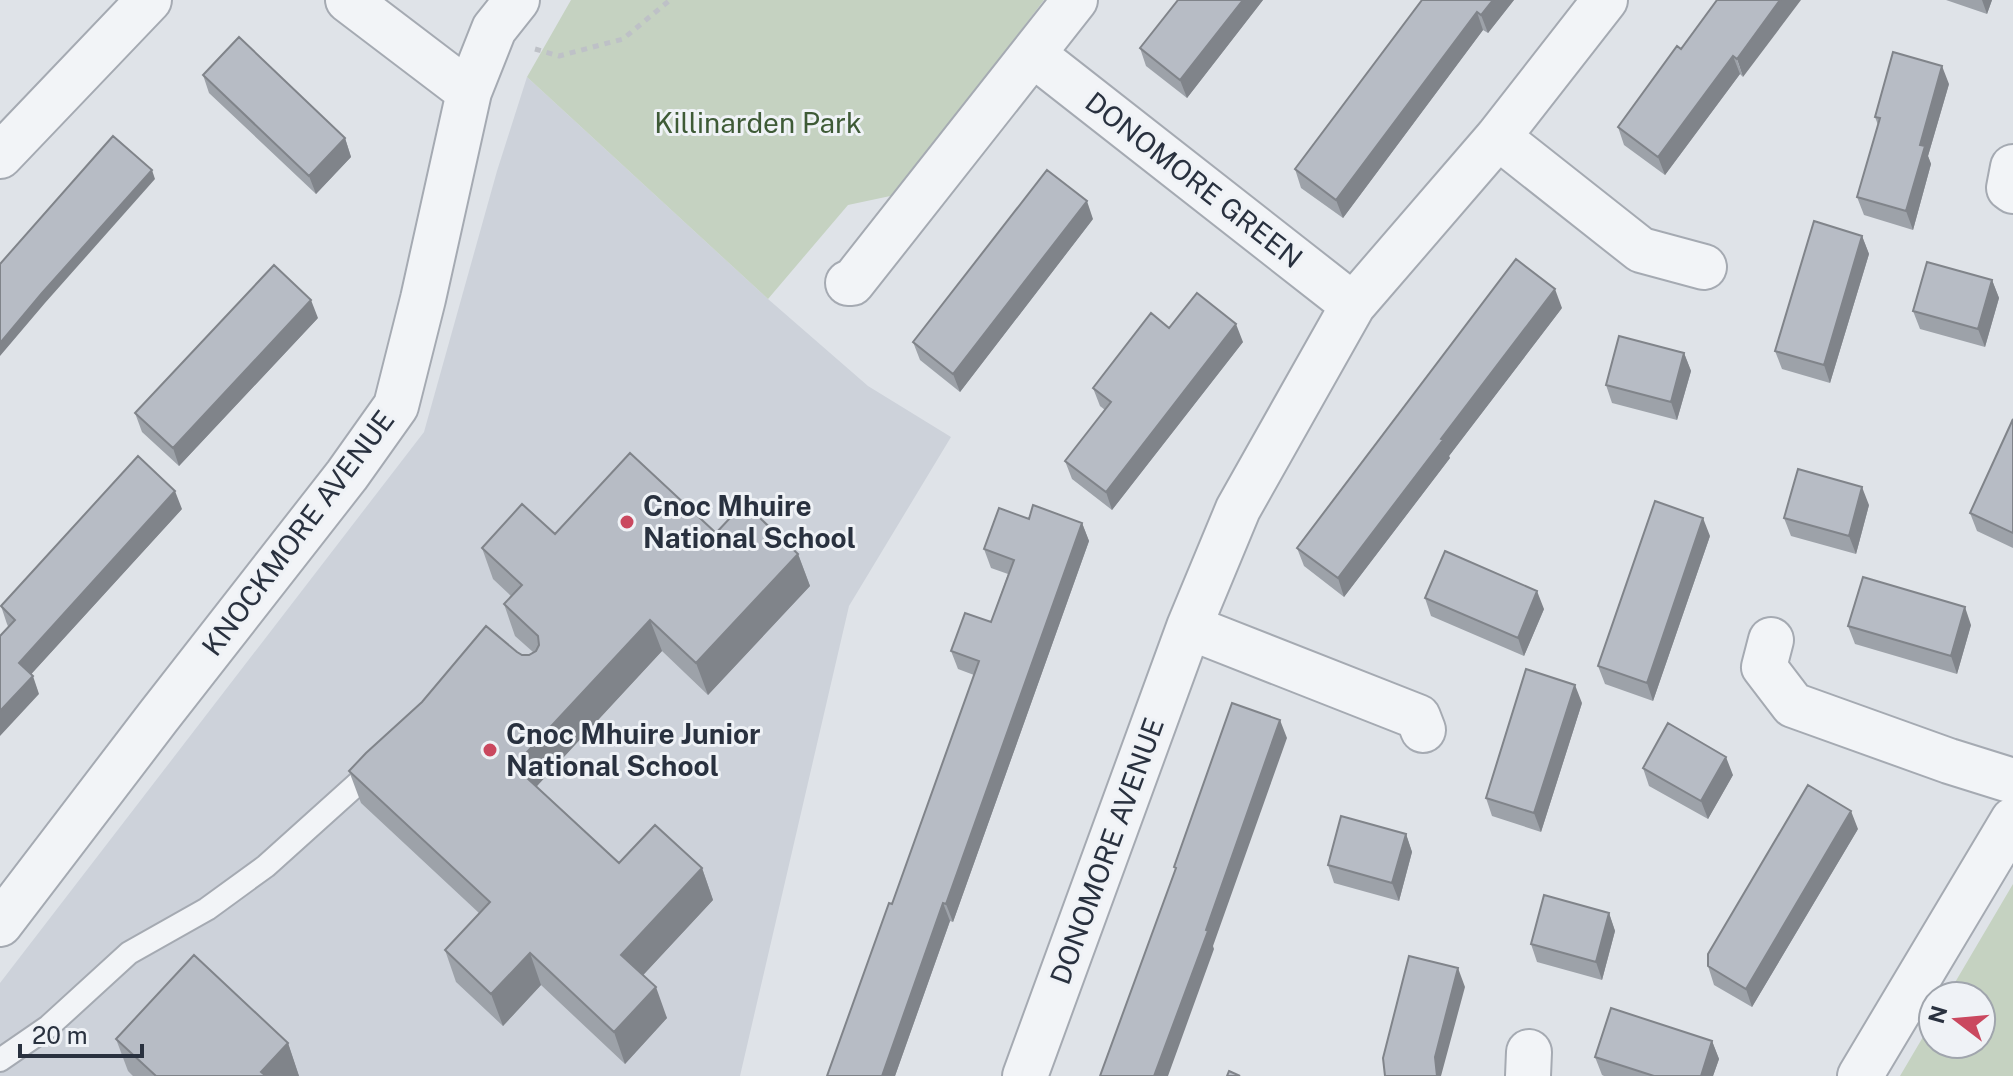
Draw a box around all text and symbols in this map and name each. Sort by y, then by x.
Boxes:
street label: DONOMORE GREEN [1079,85,1309,274]
park label: Killinarden Park [654,106,862,139]
street label: KNOCKMORE AVENUE [195,404,401,662]
place label: Cnoc Mhuire National School [643,489,856,554]
marker: Cnoc Mhuire National School [618,513,636,531]
street label: DONOMORE AVENUE [1043,713,1170,989]
place label: Cnoc Mhuire Junior National School [506,717,761,782]
marker: Cnoc Mhuire Junior National School [481,741,499,759]
north arrow [1917,980,1997,1060]
text: N [1923,1003,1953,1026]
scale bar [20,1008,142,1058]
text: 20 m [32,1021,88,1049]

